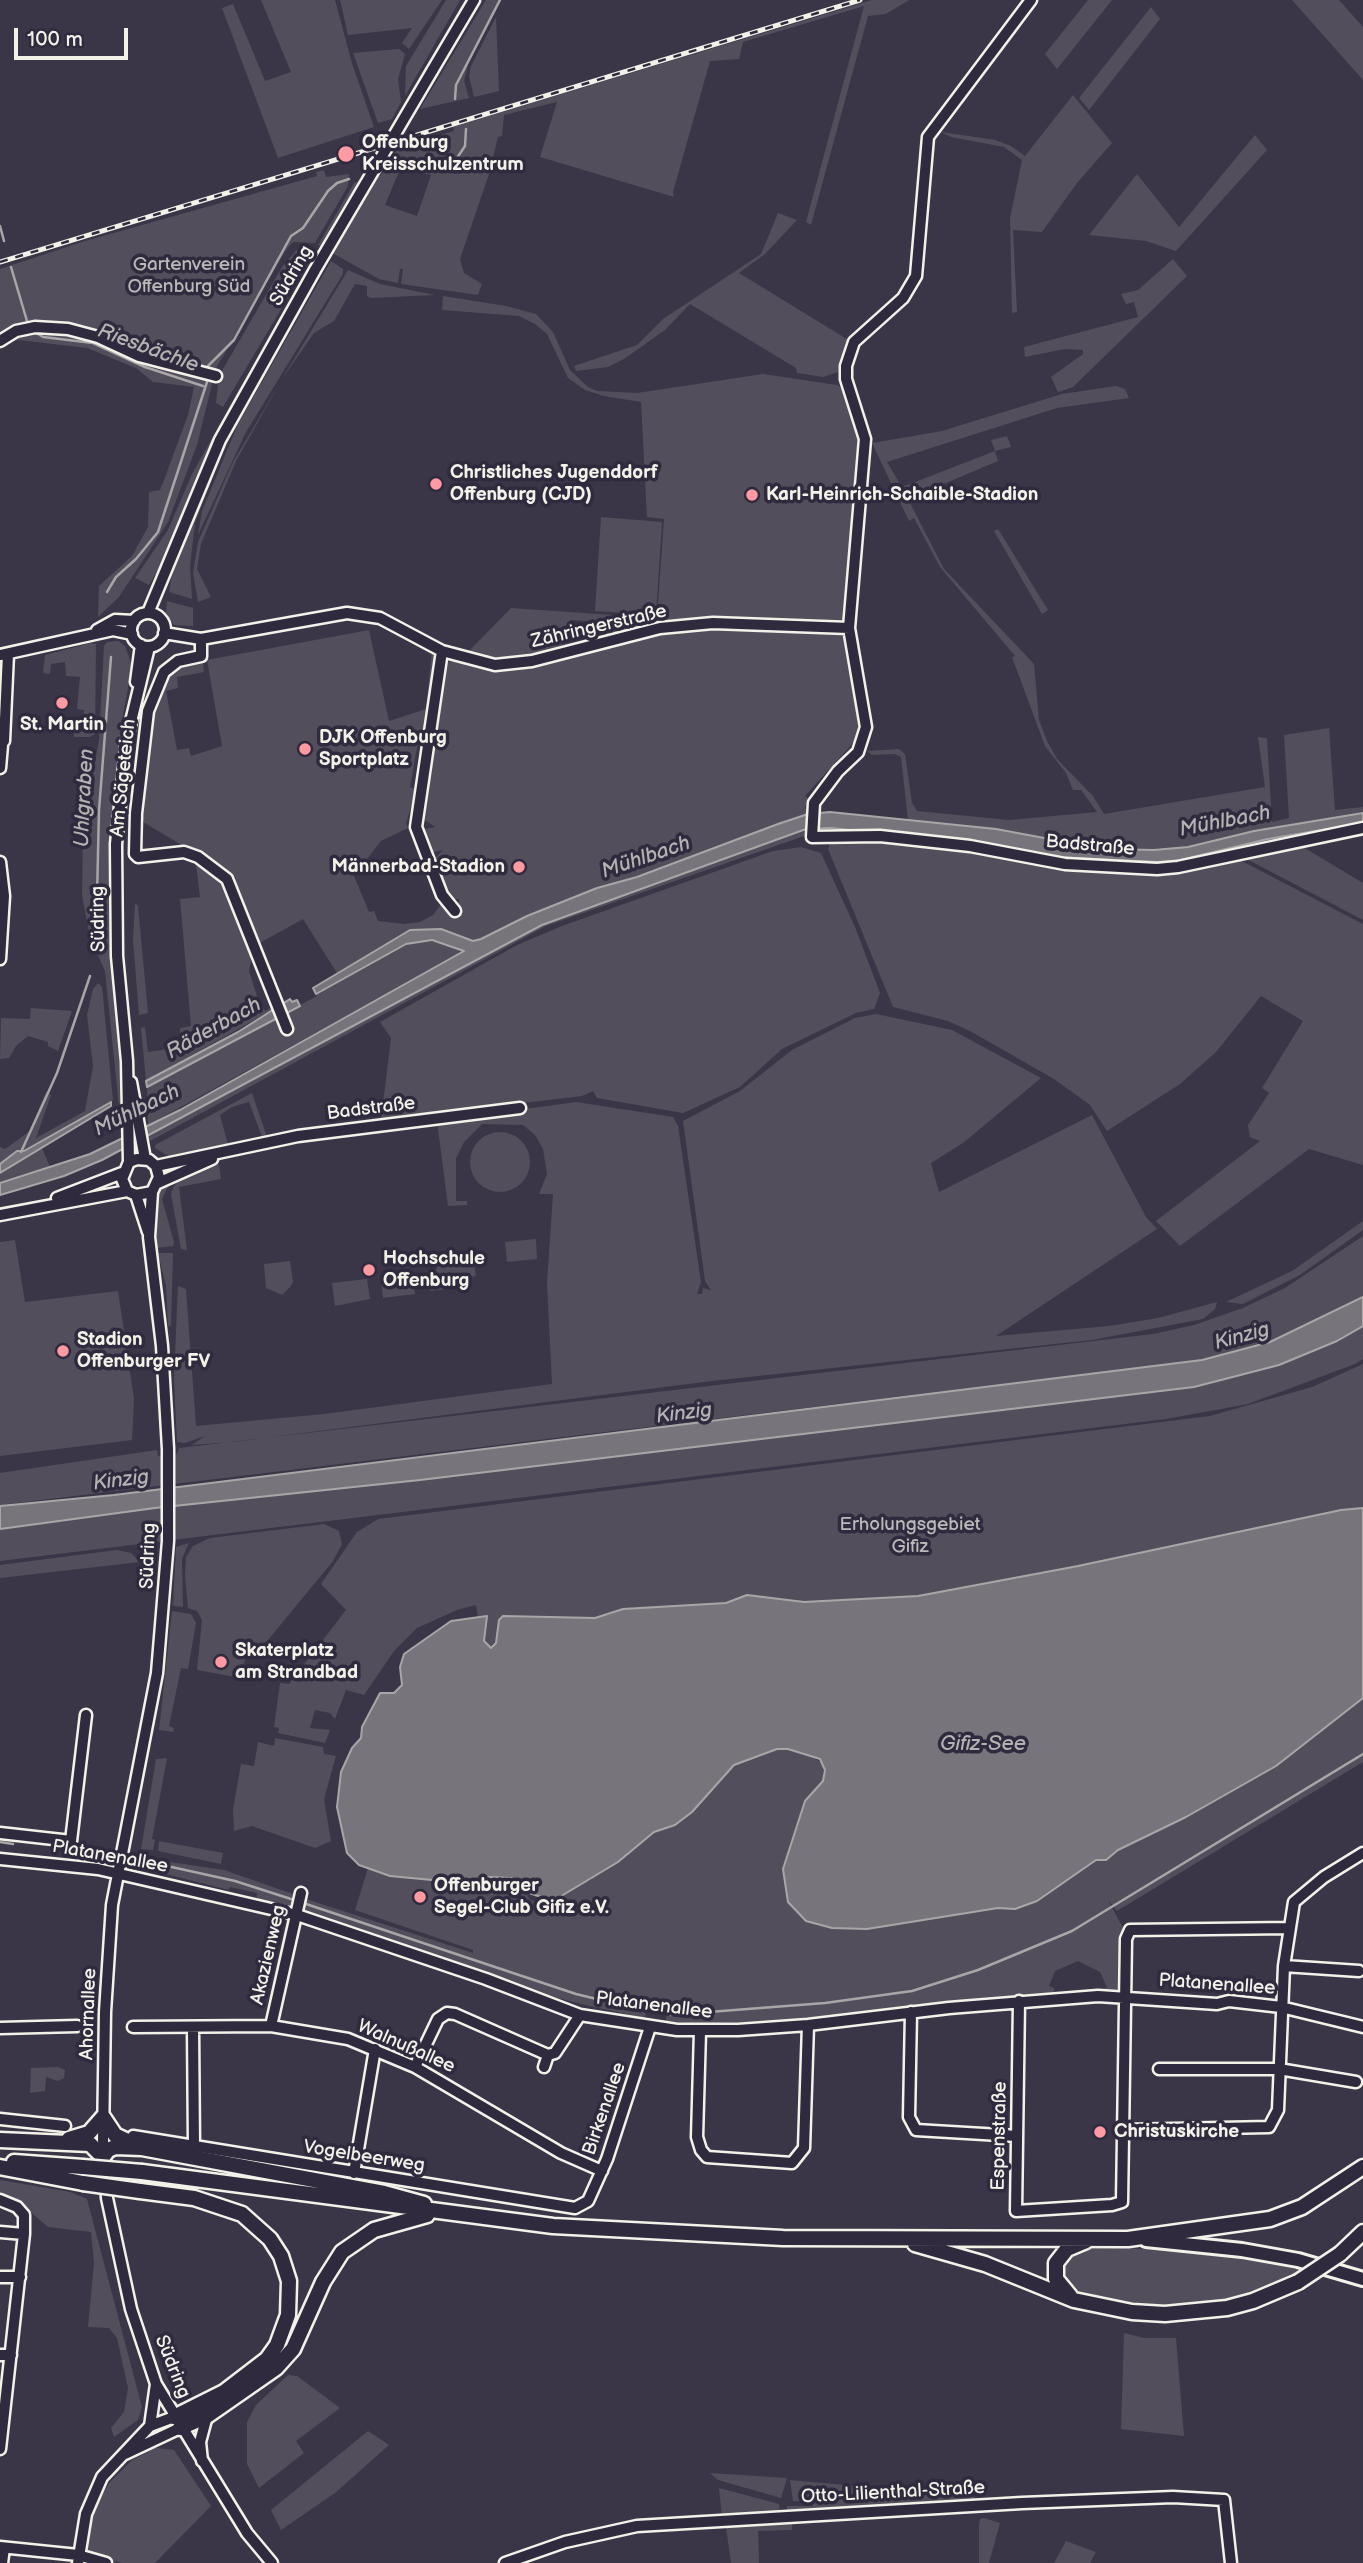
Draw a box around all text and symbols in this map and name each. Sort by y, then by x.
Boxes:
scale bar [18,14,131,58]
text: 100 m [27,27,83,52]
place label: Offenburg Kreisschulzentrum [362,132,524,176]
marker: Offenburg Kreisschulzentrum [336,144,356,164]
street label: Südring [266,242,318,310]
park label: Gartenverein Offenburg Süd [128,254,250,298]
water label: Riesbächle [94,319,202,379]
place label: Christliches Jugenddorf Offenburg (CJD) [450,462,658,506]
marker: Christliches Jugenddorf Offenburg (CJD) [428,476,444,492]
place label: Karl-Heinrich-Schaible-Stadion [766,484,1038,506]
marker: Karl-Heinrich-Schaible-Stadion [744,487,760,503]
street label: Zähringerstraße [529,600,669,654]
marker: St. Martin [54,695,70,711]
place label: St. Martin [20,714,104,736]
street label: Am Sägeteich [106,718,142,838]
place label: DJK Offenburg Sportplatz [319,727,447,771]
marker: DJK Offenburg Sportplatz [297,741,313,757]
water label: Uhlgraben [70,748,100,848]
water label: Mühlbach [1177,801,1273,843]
water label: Mühlbach [598,831,694,885]
street label: Badstraße [1045,831,1135,861]
place label: Männerbad-Stadion [331,856,505,878]
marker: Männerbad-Stadion [511,859,527,875]
street label: Südring [87,886,111,952]
water label: Räderbach [162,993,266,1065]
water label: Mühlbach [90,1079,184,1143]
street label: Badstraße [325,1092,417,1126]
place label: Hochschule Offenburg [383,1248,485,1292]
marker: Hochschule Offenburg [361,1262,377,1278]
water label: Kinzig [1212,1318,1272,1356]
place label: Stadion Offenburger FV [77,1329,210,1373]
marker: Stadion Offenburger FV [55,1343,71,1359]
water label: Kinzig [655,1398,713,1430]
water label: Kinzig [92,1465,150,1497]
park label: Erholungsgebiet Gifiz [839,1514,981,1558]
street label: Südring [136,1523,162,1589]
place label: Skaterplatz am Strandbad [235,1640,358,1684]
marker: Skaterplatz am Strandbad [213,1654,229,1670]
water label: Gifiz-See [940,1732,1026,1758]
street label: Platanenallee [50,1836,170,1878]
place label: Offenburger Segel-Club Gifiz e.V. [434,1875,609,1919]
marker: Offenburger Segel-Club Gifiz e.V. [412,1889,428,1905]
street label: Akazienweg [246,1903,292,2007]
street label: Ahornallee [76,1968,102,2060]
street label: Platanenallee [1158,1970,1276,2000]
street label: Platanenallee [594,1988,714,2024]
street label: Walnußallee [354,2015,458,2079]
street label: Birkenallee [578,2059,632,2159]
street label: Espenstraße [988,2081,1012,2191]
place label: Christuskirche [1114,2121,1239,2143]
marker: Christuskirche [1092,2124,1108,2140]
street label: Vogelbeerweg [302,2136,426,2178]
street label: Südring [149,2332,195,2402]
street label: Otto-Lilienthal-Straße [800,2477,986,2509]

